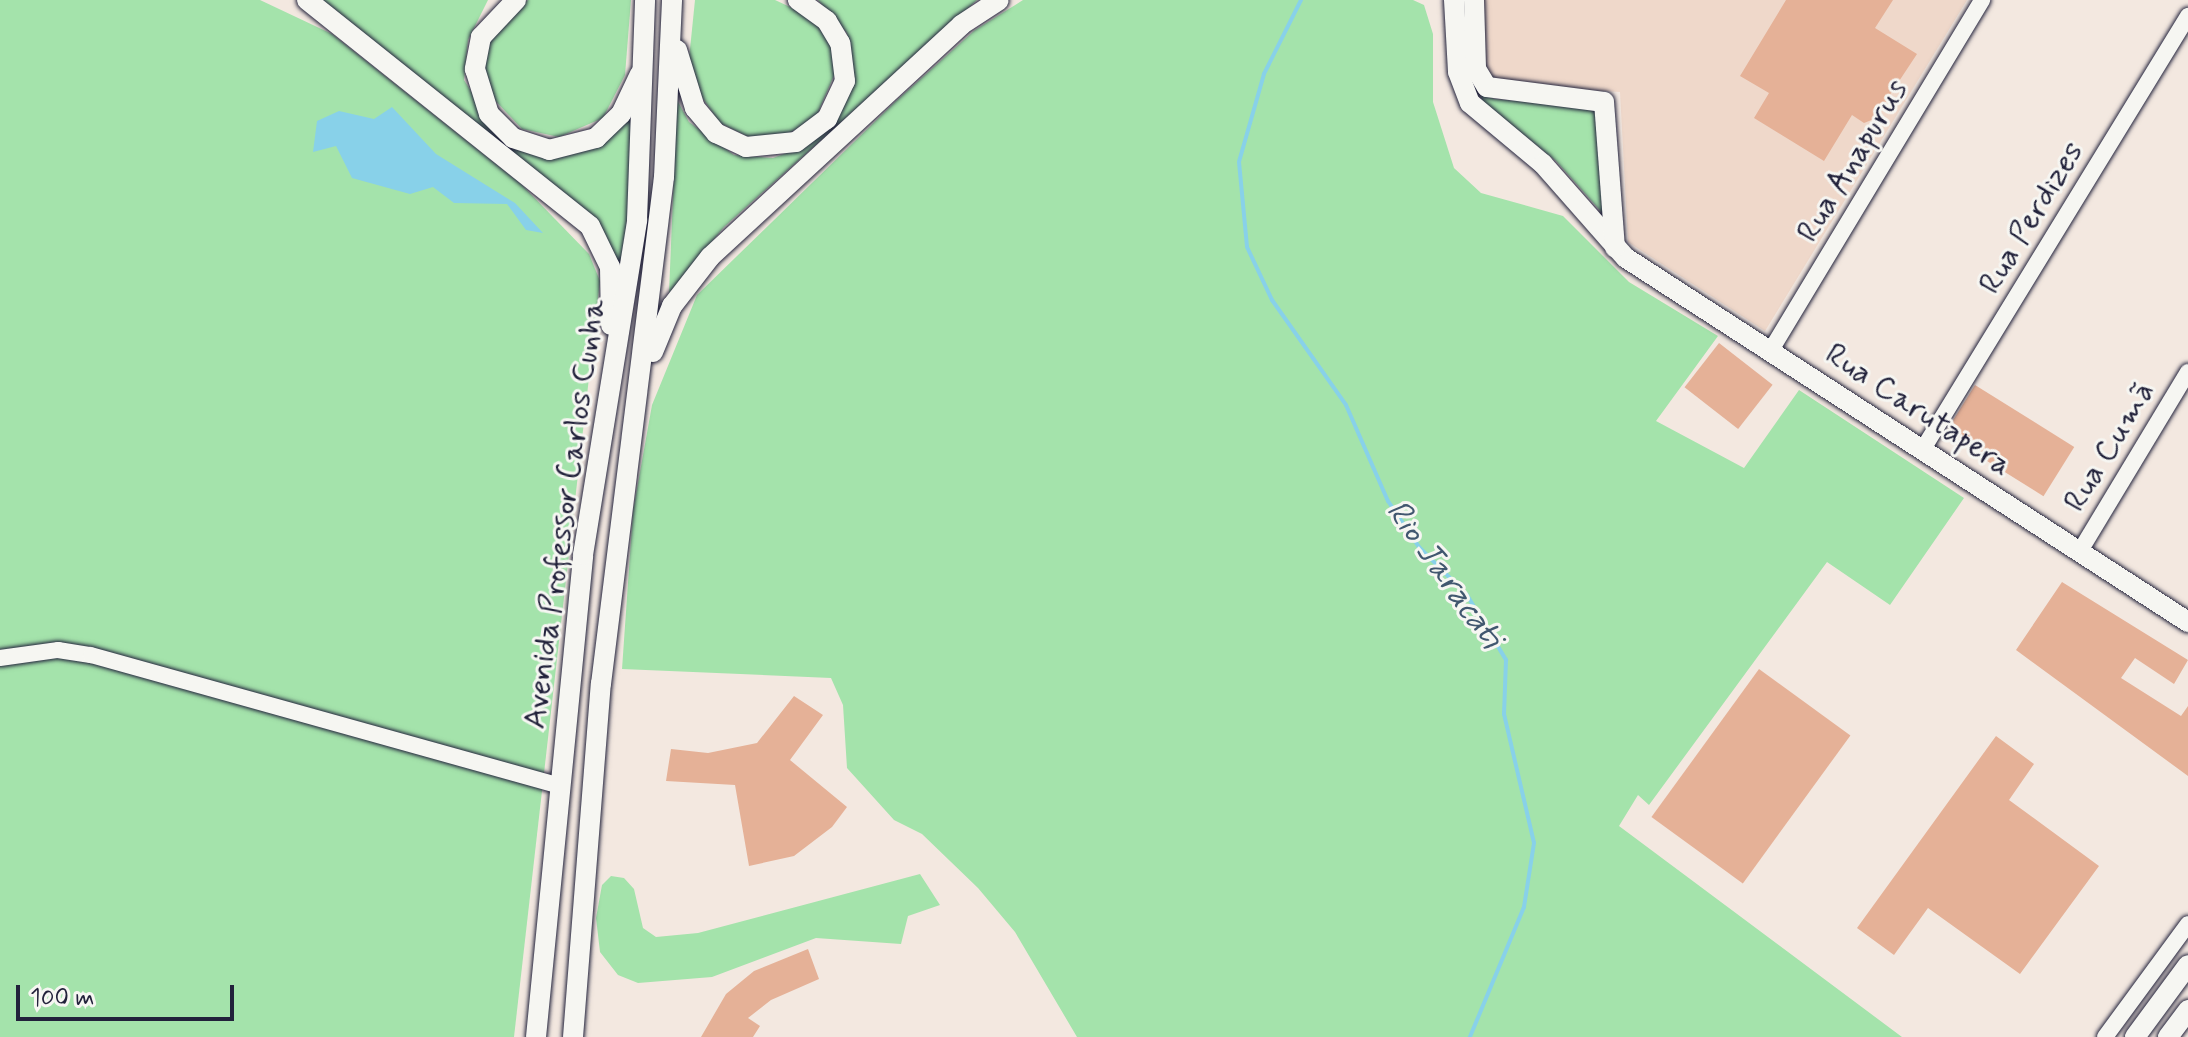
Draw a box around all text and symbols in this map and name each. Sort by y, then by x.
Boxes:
street label: Rua Anapurus [1788,71,1918,251]
street label: Rua Perdizes [1971,135,2093,301]
street label: Avenida Professor Carlos Cunha [516,297,614,731]
street label: Rua Carutapera [1819,337,2017,483]
street label: Rua Cumã [2057,376,2163,518]
water label: Rio Jaracati [1377,493,1511,655]
scale bar [20,969,238,1019]
text: 100 m [30,983,94,1014]

